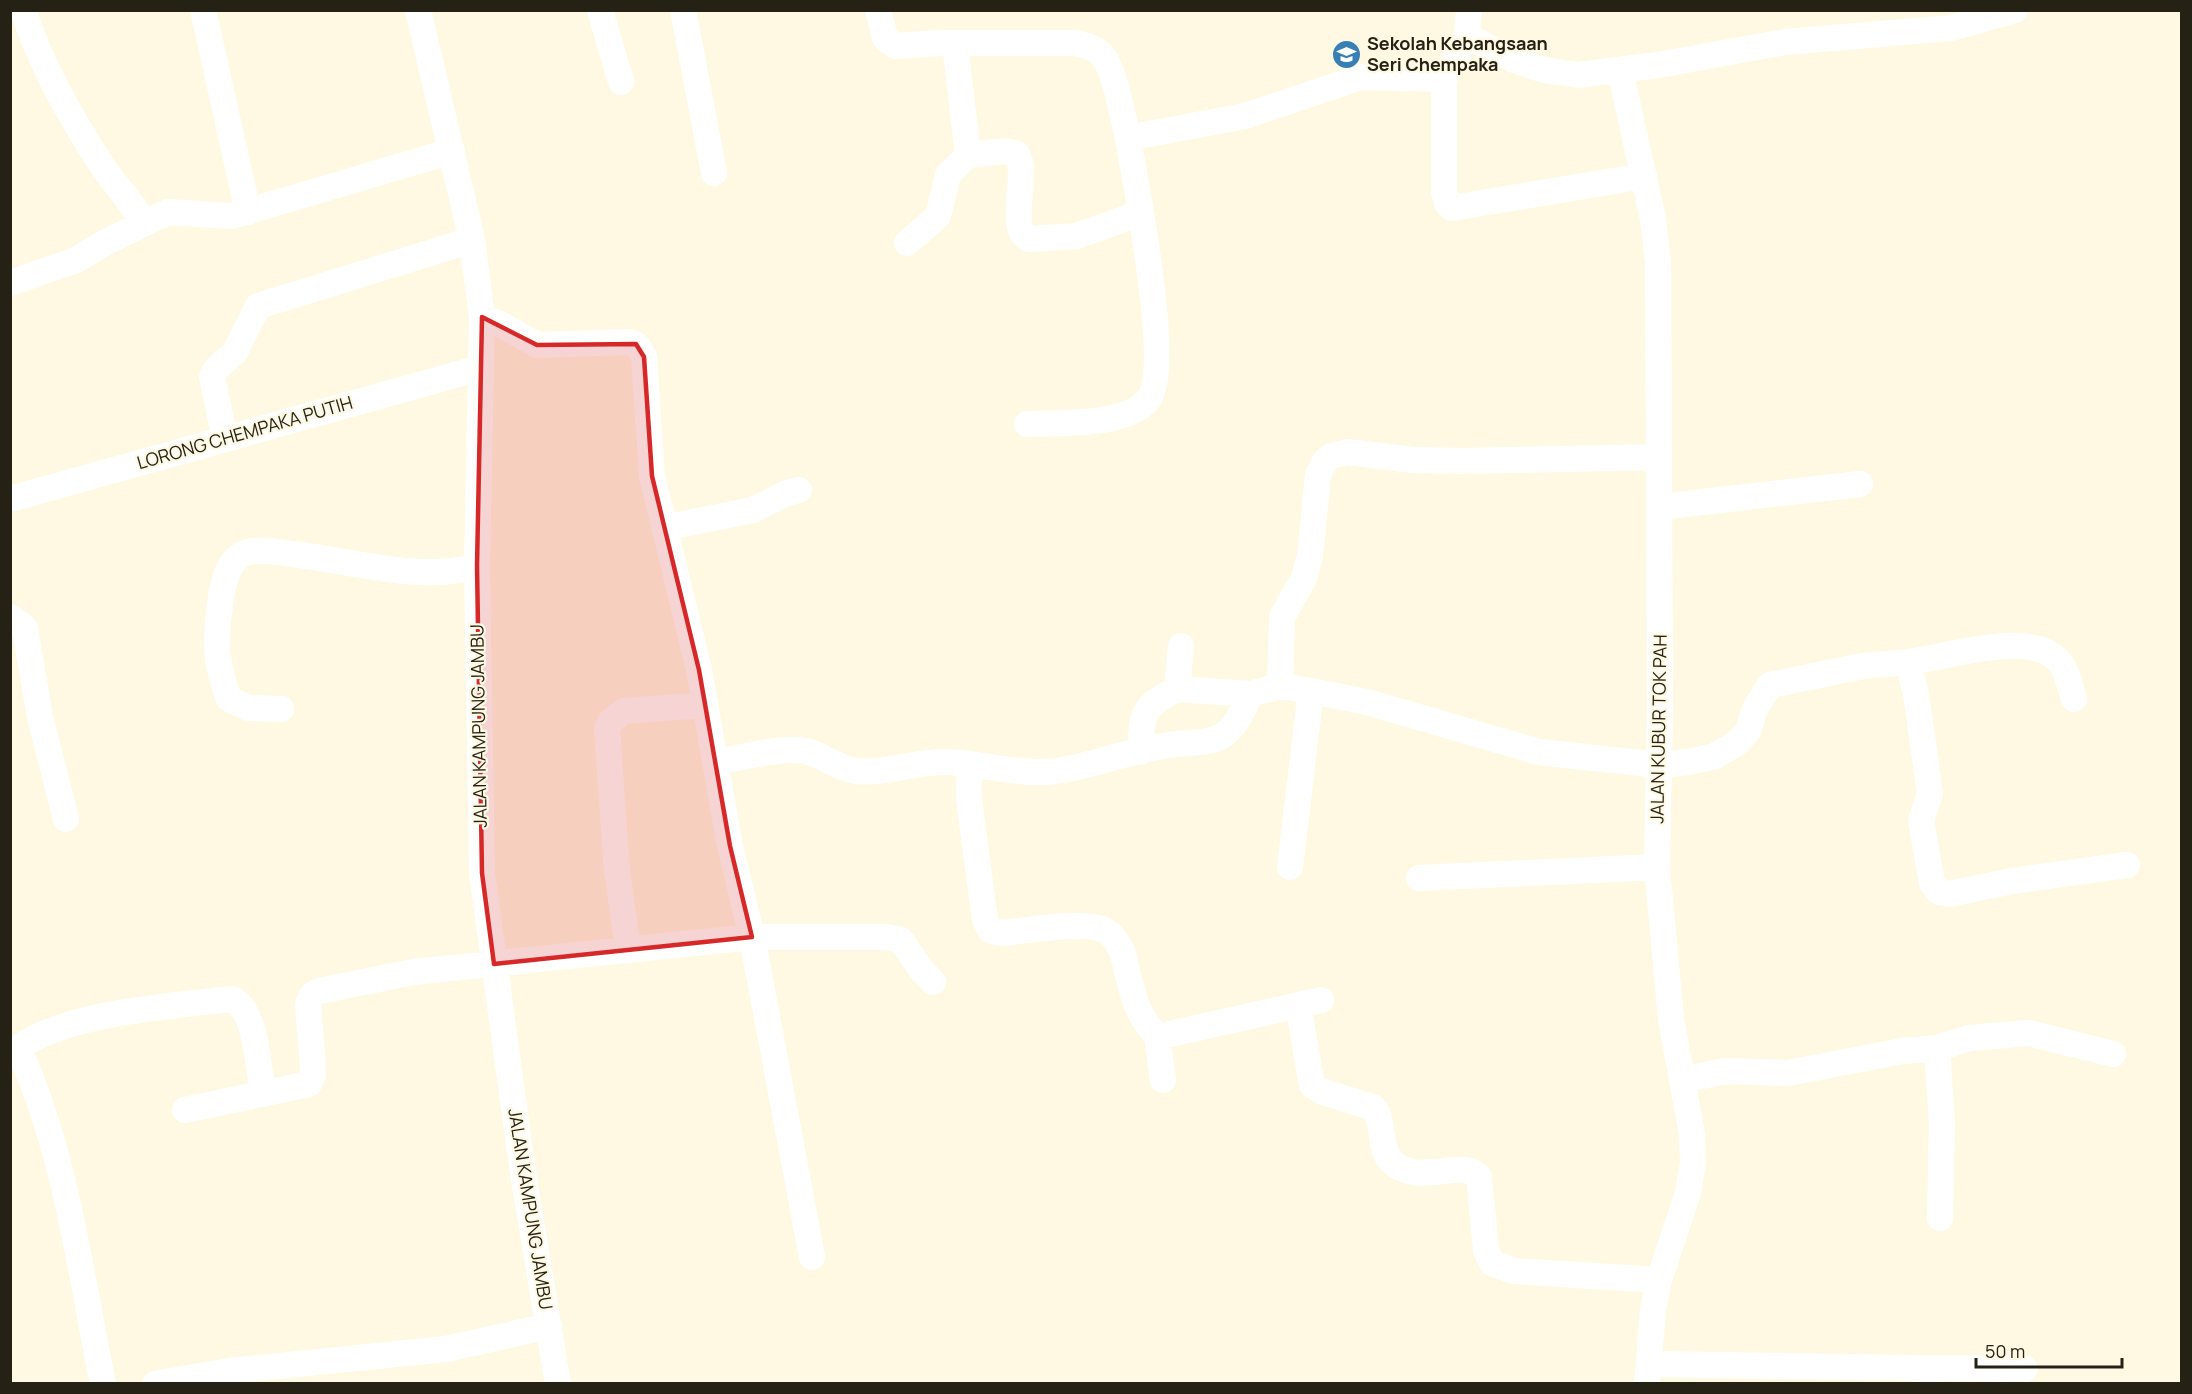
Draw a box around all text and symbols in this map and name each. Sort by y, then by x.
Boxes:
place label: Sekolah Kebangsaan Seri Chempaka [1367,31,1548,76]
school or university icon: Sekolah Kebangsaan Seri Chempaka [1330,38,1362,70]
street label: LORONG CHEMPAKA PUTIH [134,390,355,474]
street label: JALAN KAMPUNG JAMBU [464,624,492,828]
street label: JALAN KUBUR TOK PAH [1644,634,1672,824]
street label: JALAN KAMPUNG JAMBU [503,1107,559,1311]
scale bar [1976,1331,2122,1369]
text: 50 m [1985,1339,2025,1363]

